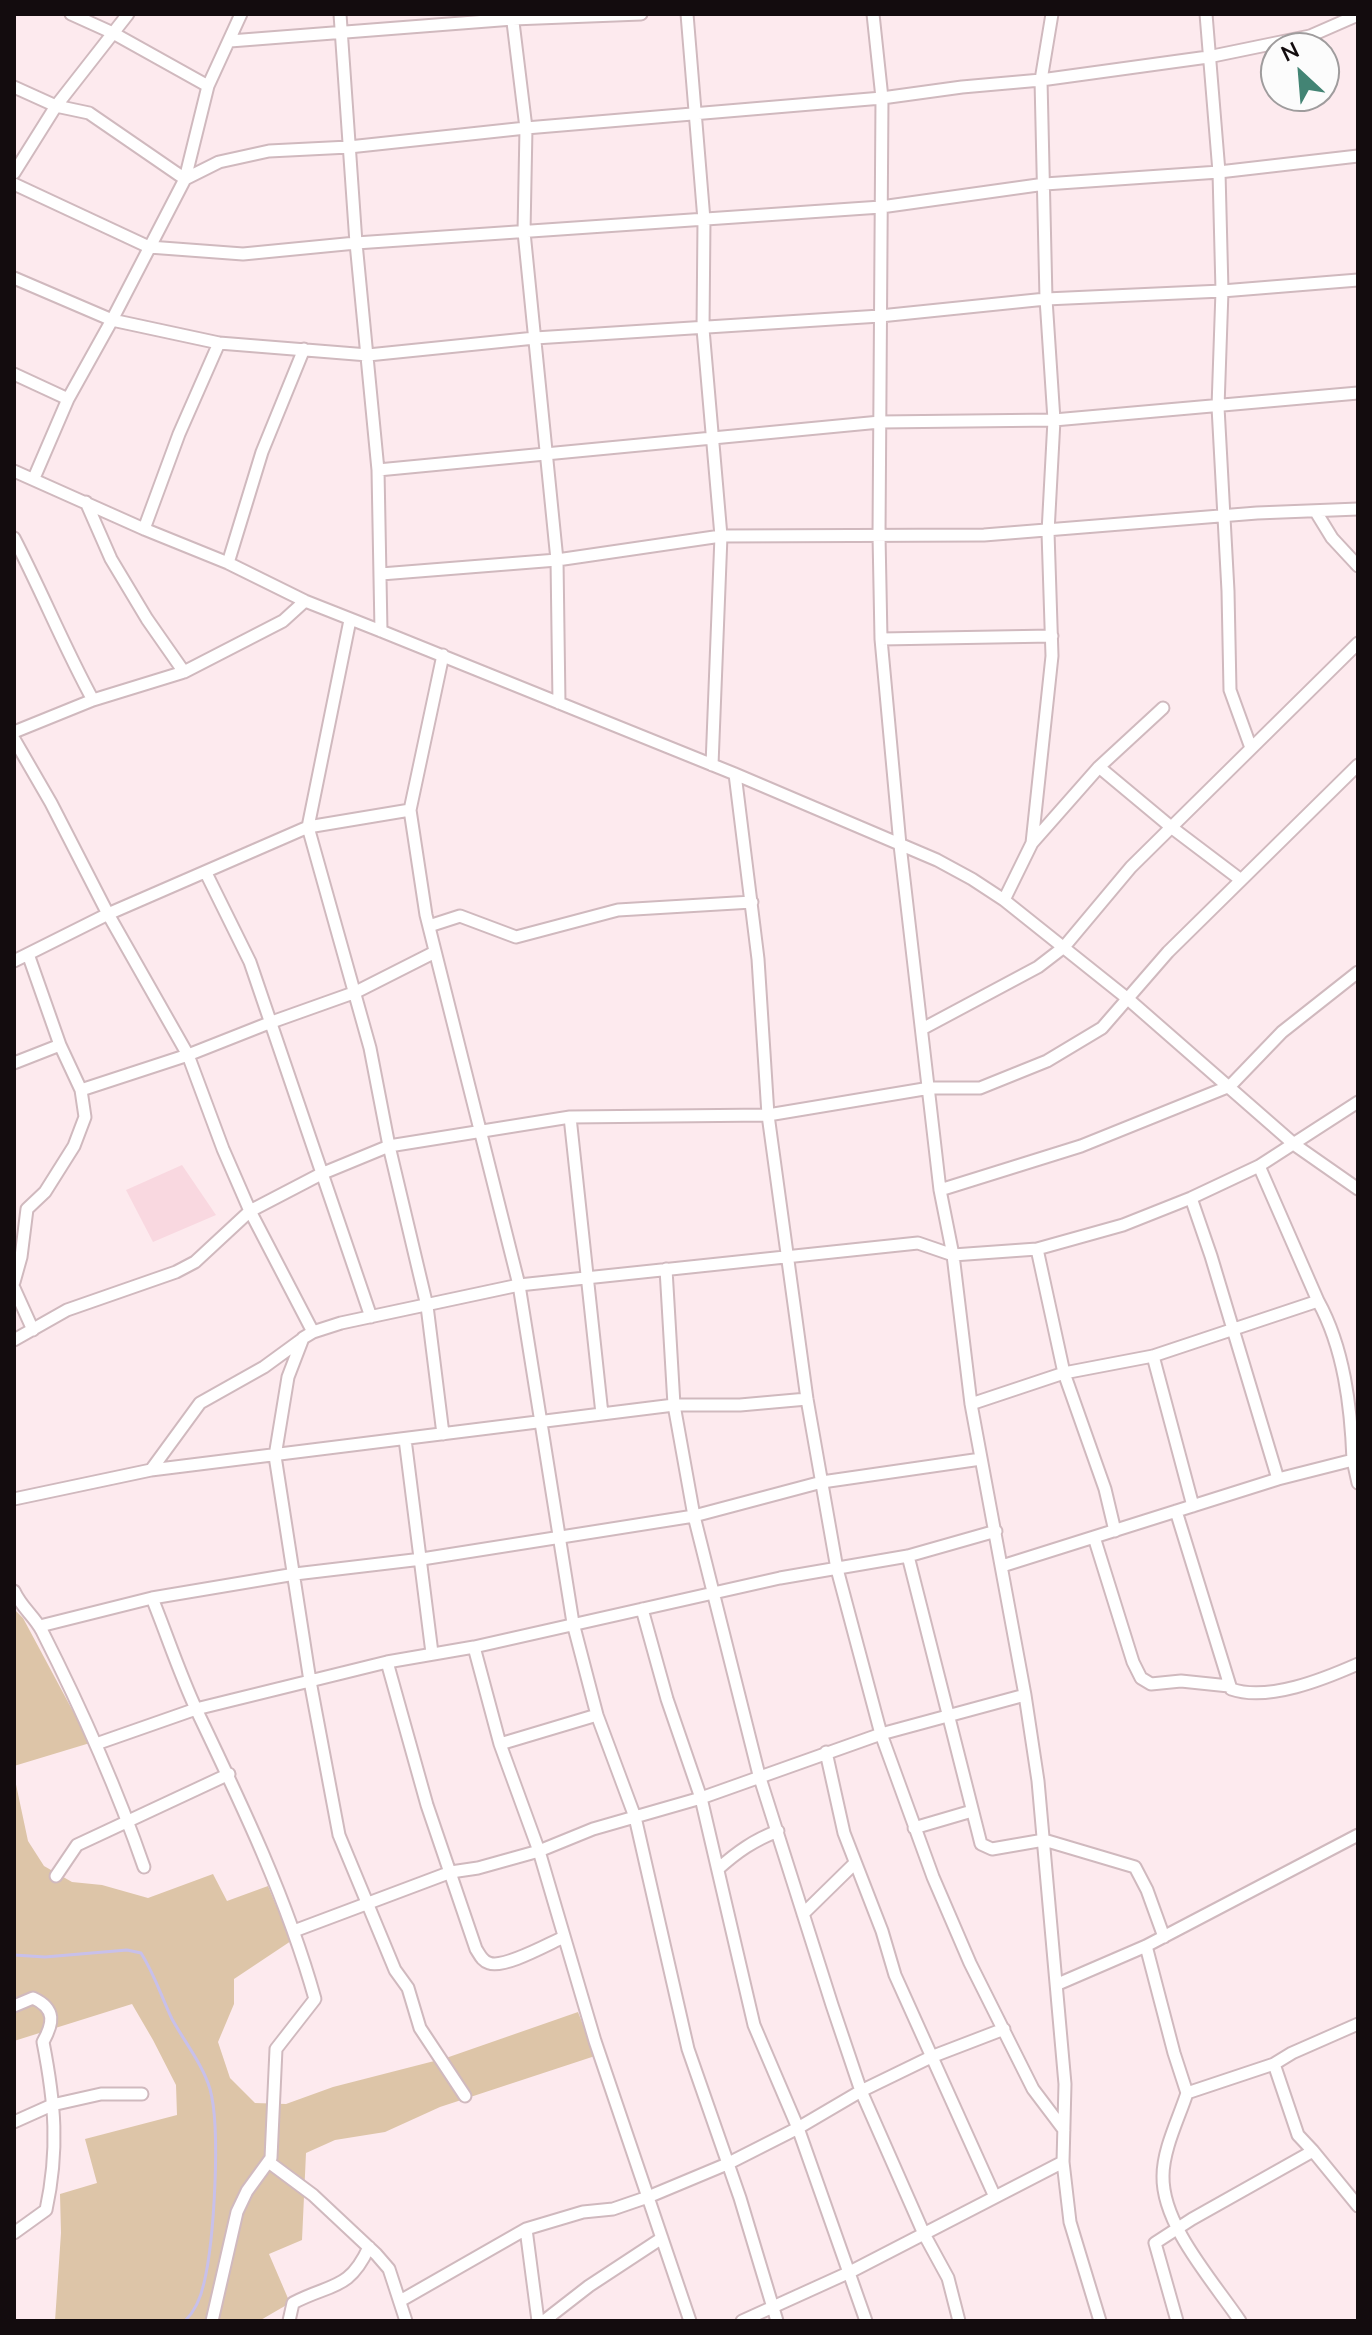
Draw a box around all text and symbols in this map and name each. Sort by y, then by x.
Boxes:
north arrow [1260,32,1340,112]
text: N [1276,35,1304,69]

